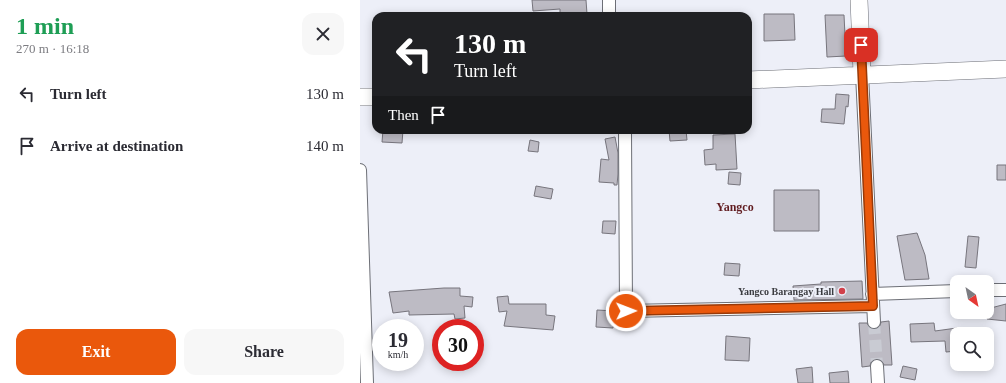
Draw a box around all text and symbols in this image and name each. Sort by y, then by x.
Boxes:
text: 1 min [16,13,74,39]
button: close [302,13,344,55]
icon: left [388,28,440,80]
text: 130 m [454,28,526,59]
pin [844,28,878,62]
icon: arrive [850,34,872,56]
text: 270 m · 16:18 [16,41,89,56]
text: Turn left [454,61,517,81]
icon: left [16,83,38,105]
text: Turn left [50,86,107,102]
text: 130 m [306,86,344,102]
icon: arrive [427,104,449,126]
text: Then [388,107,419,123]
icon: arrive [16,135,38,157]
text: Arrive at destination [50,138,183,154]
text: 140 m [306,138,344,154]
district label: Yangco [716,200,754,214]
north arrow [950,275,994,319]
map controls [950,275,994,371]
place label: Yangco Barangay Hall [738,286,834,297]
marker: Yangco Barangay Hall [837,286,847,296]
position arrow [605,290,647,332]
speed limit sign: 30 [432,319,484,371]
button: search [950,327,994,371]
button: Exit [16,329,176,375]
button: Share [184,329,344,375]
text: 19 [388,329,408,351]
text: km/h [388,349,408,360]

